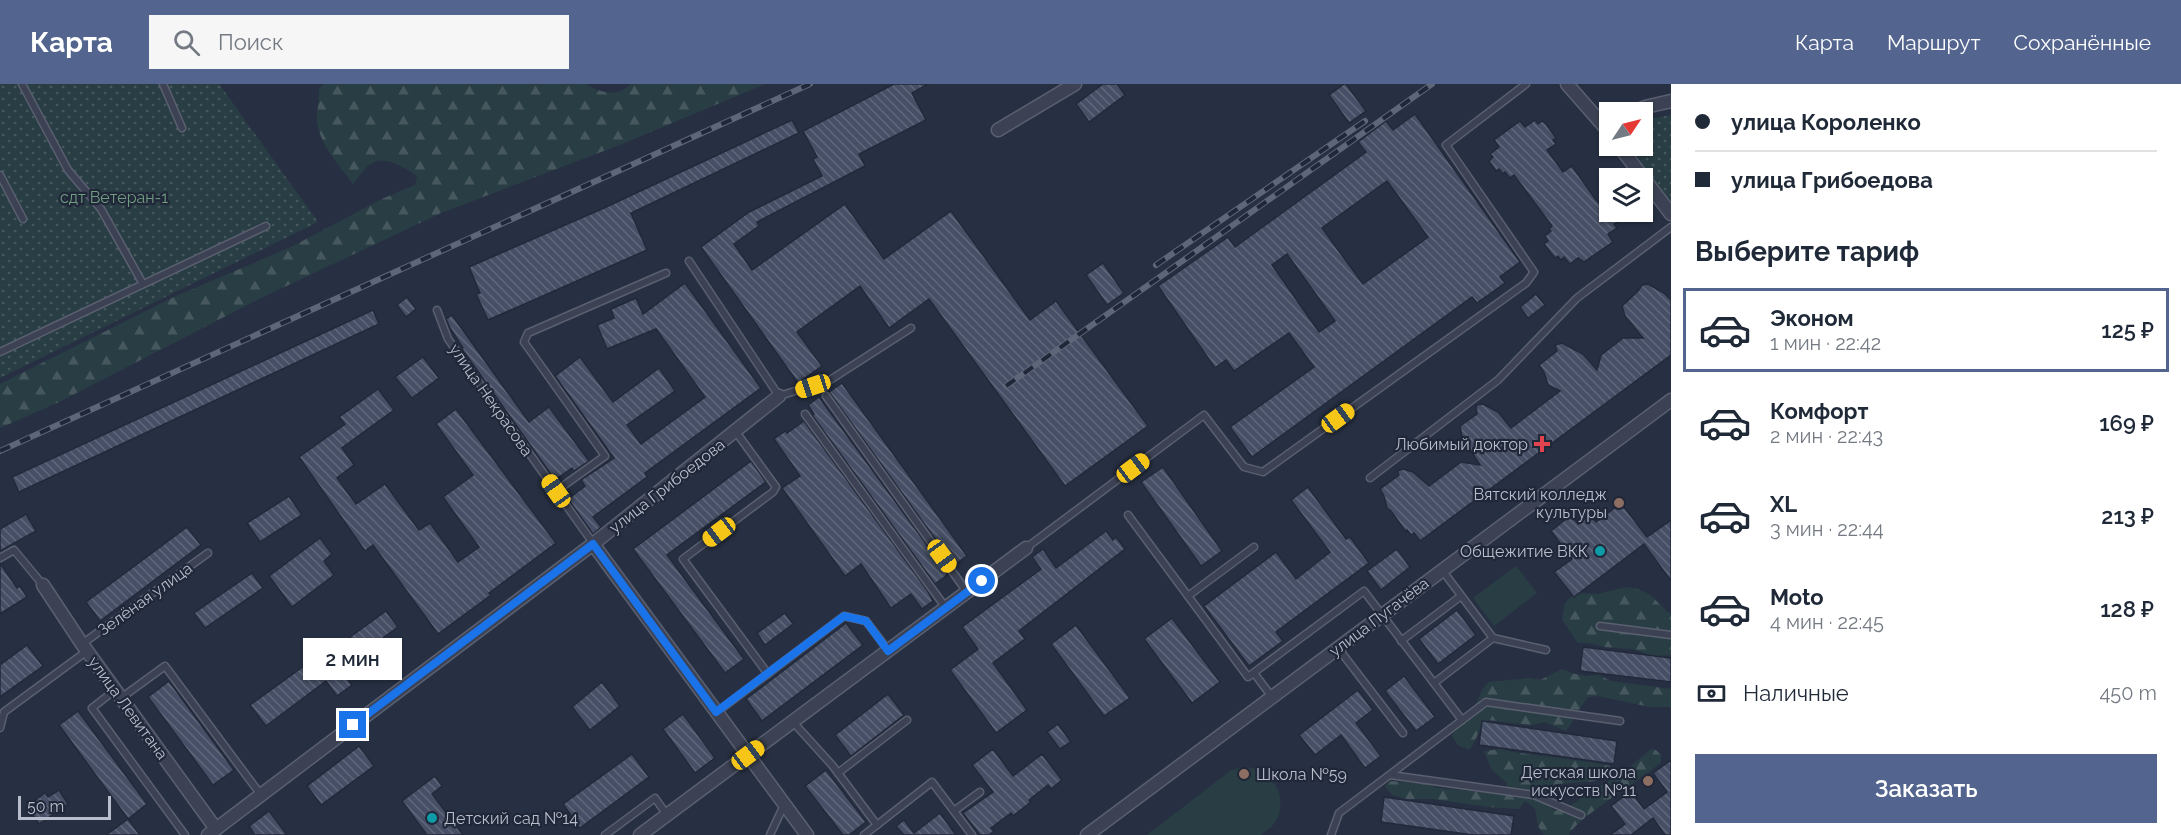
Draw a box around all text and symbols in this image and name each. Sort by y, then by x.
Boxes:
search box [149,15,569,69]
text: Карта [30,26,113,59]
icon: search [170,26,203,59]
text: Поиск [218,29,283,55]
text: Карта [1795,30,1854,55]
text: Маршрут [1887,30,1980,55]
text: Сохранённые [2013,30,2151,55]
north arrow [1599,102,1653,156]
map controls [1599,102,1653,222]
text: улица Короленко [1731,109,1921,135]
text: улица Грибоедова [1731,167,1933,193]
button: layers [1599,168,1653,222]
park label: сдт Ветеран-1 [60,188,168,207]
text: Выберите тариф [1695,236,1919,267]
icon: car [1698,303,1752,357]
text: Эконом [1770,305,1854,331]
text: 125 ₽ [2101,317,2154,343]
text: 1 мин · 22:42 [1770,331,1881,355]
street label: улица Некрасова [445,340,537,460]
car [793,372,833,400]
icon: car [1698,396,1752,450]
text: Комфорт [1770,398,1868,424]
car [1318,400,1358,436]
text: 169 ₽ [2099,410,2154,436]
text: 2 мин · 22:43 [1770,424,1883,448]
street label: улица Грибоедова [605,435,729,537]
place label: Любимый доктор [1395,435,1528,454]
marker: Любимый доктор [1533,435,1551,453]
car [1113,450,1153,486]
car [538,471,574,511]
place label: Вятский колледж культуры [1473,485,1607,522]
icon: car [1698,489,1752,543]
text: XL [1770,491,1797,517]
marker: Вятский колледж культуры [1612,496,1626,510]
text: 213 ₽ [2101,503,2154,529]
car [699,514,739,550]
text: 3 мин · 22:44 [1770,517,1884,541]
car [924,536,960,576]
place label: Общежитие ВКК [1460,542,1588,561]
marker: Общежитие ВКК [1593,544,1607,558]
street label: Зелёная улица [94,558,196,640]
route start [968,567,995,594]
street label: улица Пугачёва [1326,573,1432,661]
icon: car [1698,582,1752,636]
text: Moto [1770,584,1824,610]
text: 128 ₽ [2100,596,2154,622]
text: 4 мин · 22:45 [1770,610,1884,634]
callout: 2 мин [304,638,403,680]
text: 2 мин [325,647,380,671]
street label: улица Левитана [84,653,172,763]
icon: cash [1695,677,1728,710]
text: Наличные [1743,680,1849,706]
text: 450 m [2099,681,2157,705]
route end [339,711,366,738]
car [728,737,768,773]
button: Заказать [1695,754,2157,823]
place label: Детская школа искусств №11 [1521,763,1636,800]
place label: Школа №59 [1256,765,1347,784]
marker: Школа №59 [1237,767,1251,781]
marker: Детская школа искусств №11 [1641,774,1655,788]
scale bar [18,793,111,820]
text: 50 m [27,797,64,816]
place label: Детский сад №14 [444,809,578,828]
marker: Детский сад №14 [425,811,439,825]

